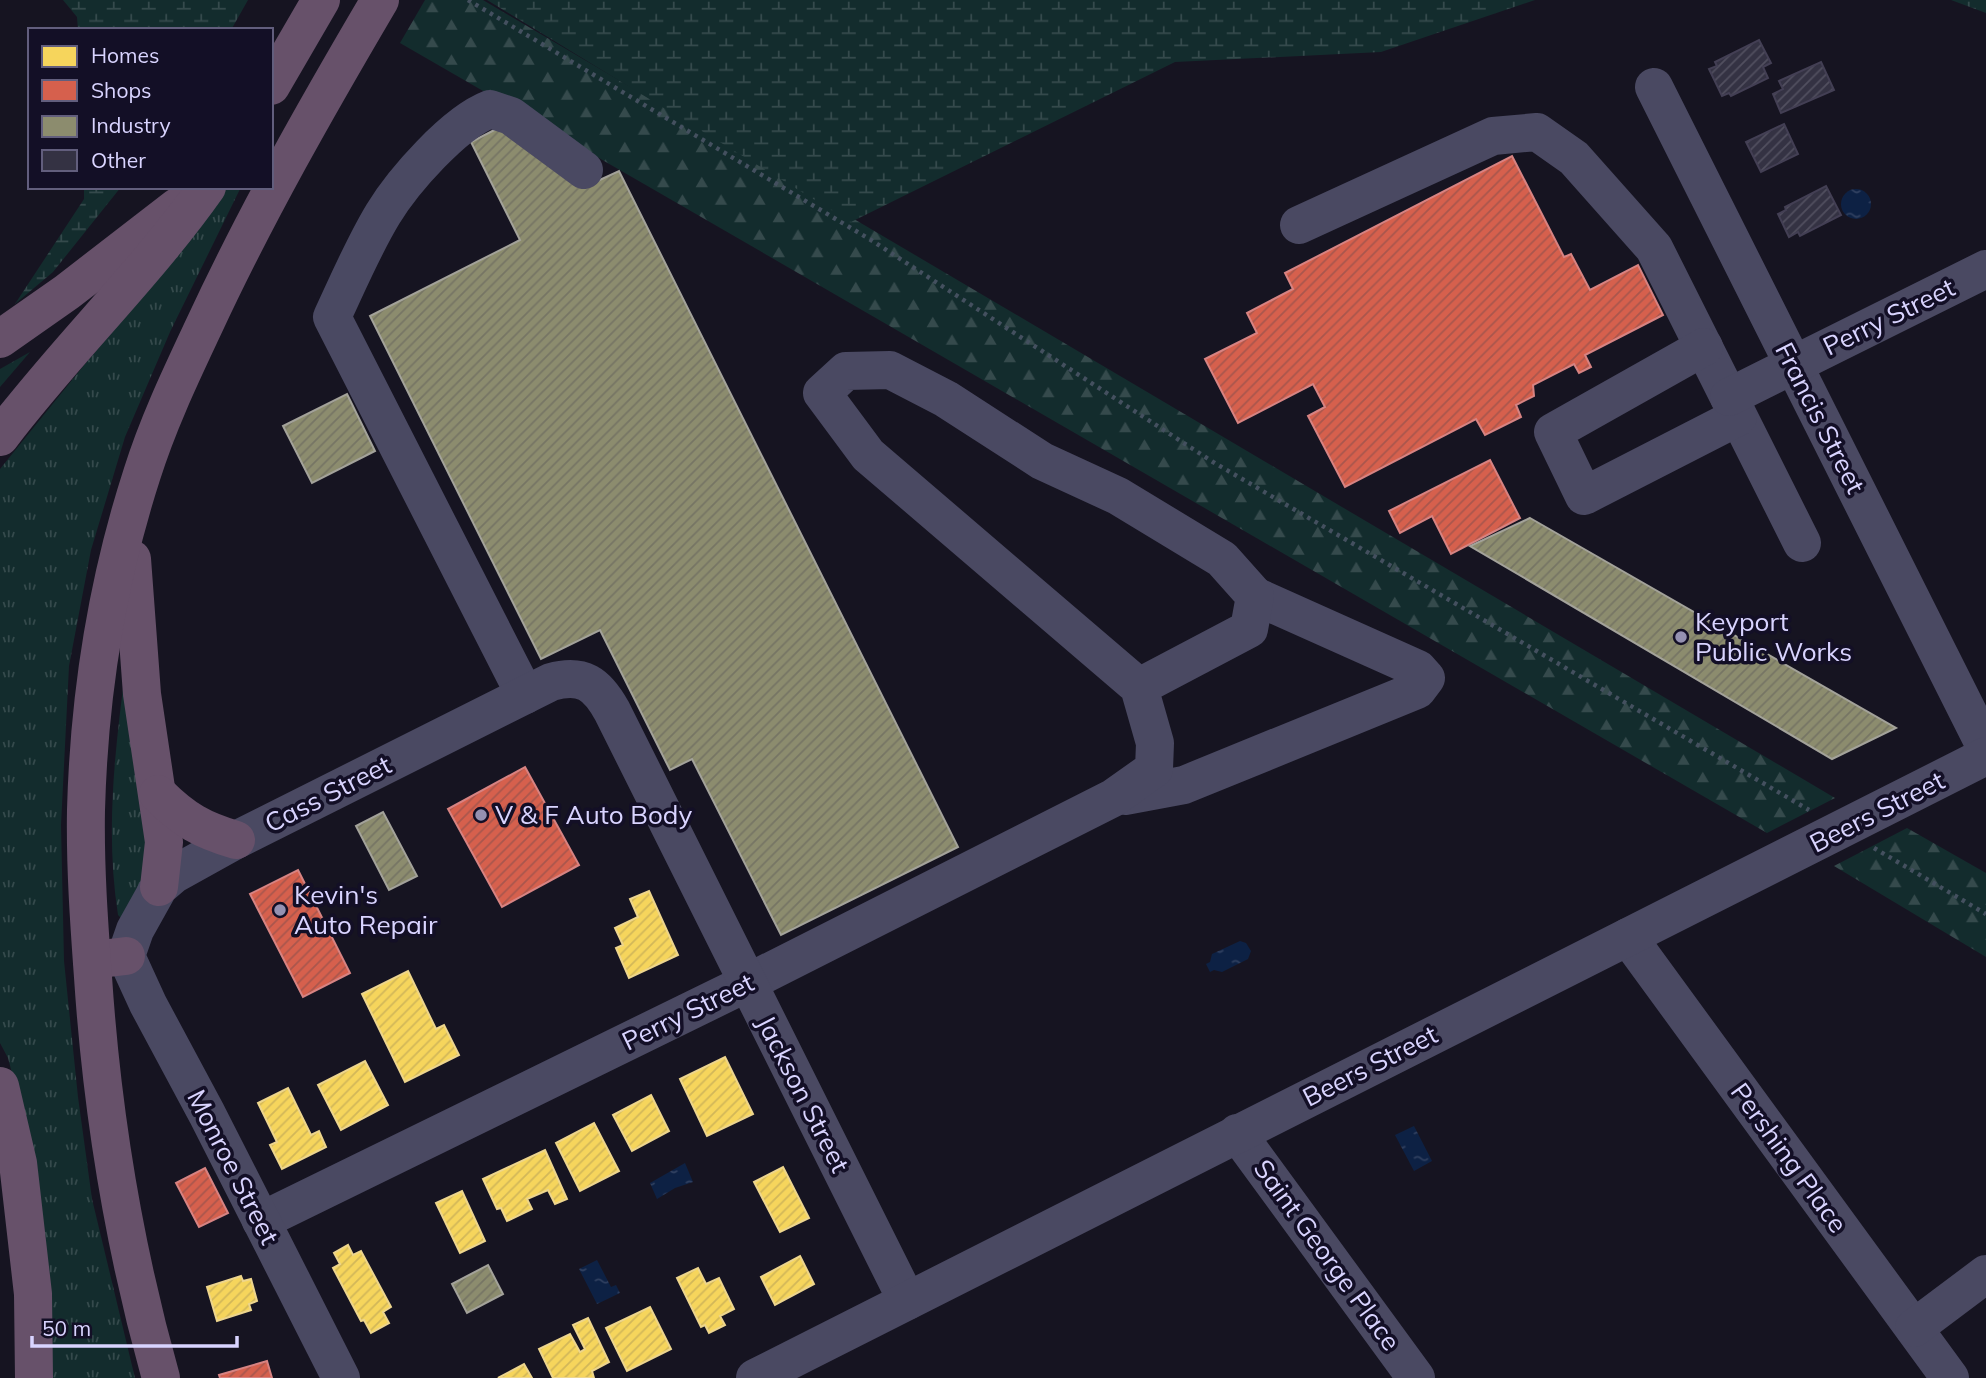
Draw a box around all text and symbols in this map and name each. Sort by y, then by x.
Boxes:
legend [28,28,273,189]
text: Homes [91,42,159,68]
text: Shops [91,77,151,103]
text: Industry [91,112,171,138]
text: Other [91,147,146,173]
street label: Perry Street [1817,270,1960,363]
street label: Francis Street [1768,337,1873,499]
place label: Keyport Public Works [1695,605,1852,668]
marker: Keyport Public Works [1673,629,1689,645]
street label: Cass Street [259,748,396,839]
street label: Beers Street [1804,764,1950,860]
place label: V & F Auto Body [495,798,692,831]
marker: V & F Auto Body [473,807,489,823]
place label: Kevin's Auto Repair [294,878,438,941]
marker: Kevin's Auto Repair [272,902,288,918]
street label: Perry Street [616,965,759,1058]
street label: Jackson Street [750,1010,857,1178]
street label: Beers Street [1297,1018,1443,1114]
street label: Pershing Place [1724,1076,1855,1239]
street label: Monroe Street [180,1084,287,1250]
street label: Saint George Place [1247,1153,1408,1357]
scale bar [32,1304,236,1348]
text: 50 m [42,1315,91,1341]

